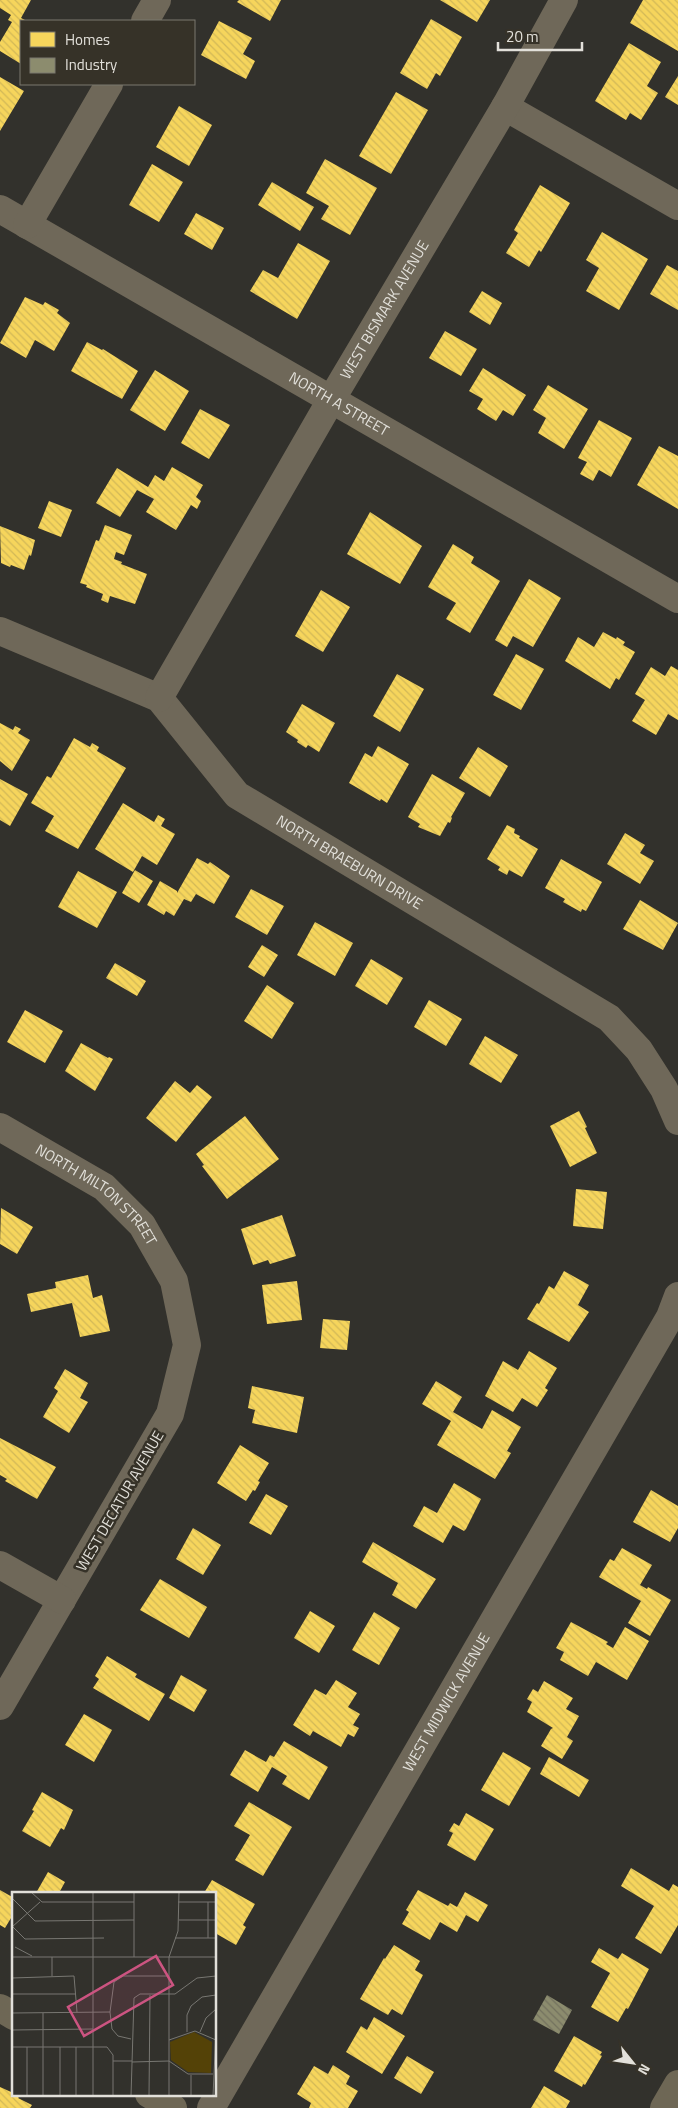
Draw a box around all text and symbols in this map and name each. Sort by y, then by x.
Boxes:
legend [20,20,195,85]
scale bar [498,20,582,52]
text: 20 m [506,25,539,48]
text: Homes [65,28,110,51]
text: Industry [65,53,117,76]
street label: WEST BISMARK AVENUE [334,236,434,383]
street label: NORTH A STREET [285,366,394,442]
street label: NORTH BRAEBURN DRIVE [272,809,427,915]
street label: NORTH MILTON STREET [31,1138,163,1250]
street label: WEST DECATUR AVENUE [70,1426,169,1575]
street label: WEST MIDWICK AVENUE [396,1628,495,1776]
inset map [12,1892,216,2096]
north arrow [608,2038,658,2088]
text: N [633,2060,656,2079]

